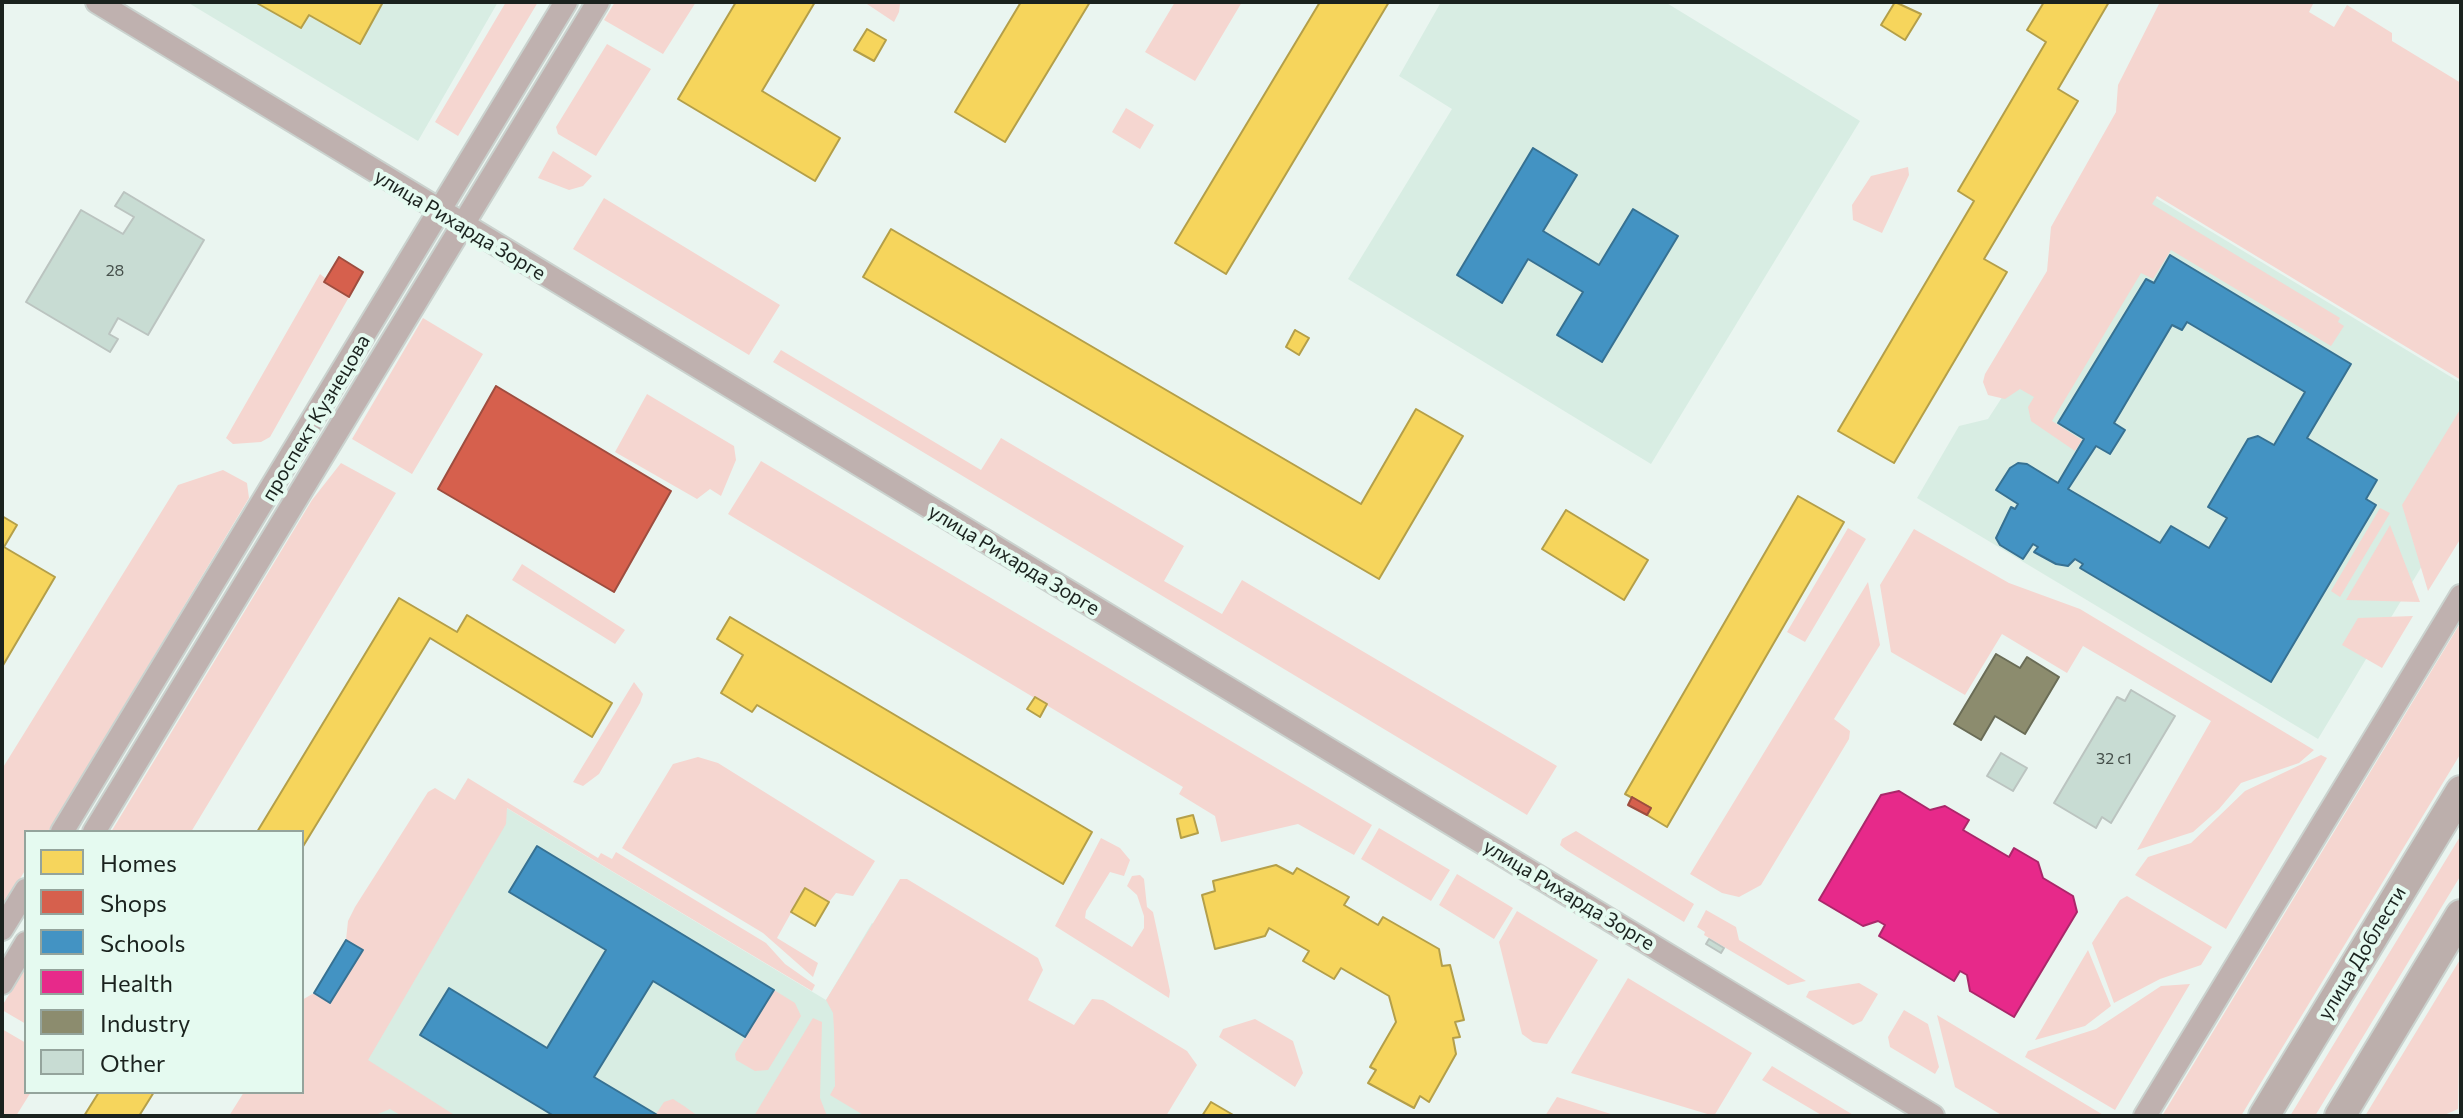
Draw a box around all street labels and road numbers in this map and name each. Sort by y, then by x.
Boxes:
street label: улица Рихарда Зорге [370,164,550,286]
street label: проспект Кузнецова [257,330,375,506]
street label: улица Рихарда Зорге [924,499,1104,621]
street label: улица Рихарда Зорге [1479,834,1659,956]
street label: улица Доблести [2313,882,2411,1024]

